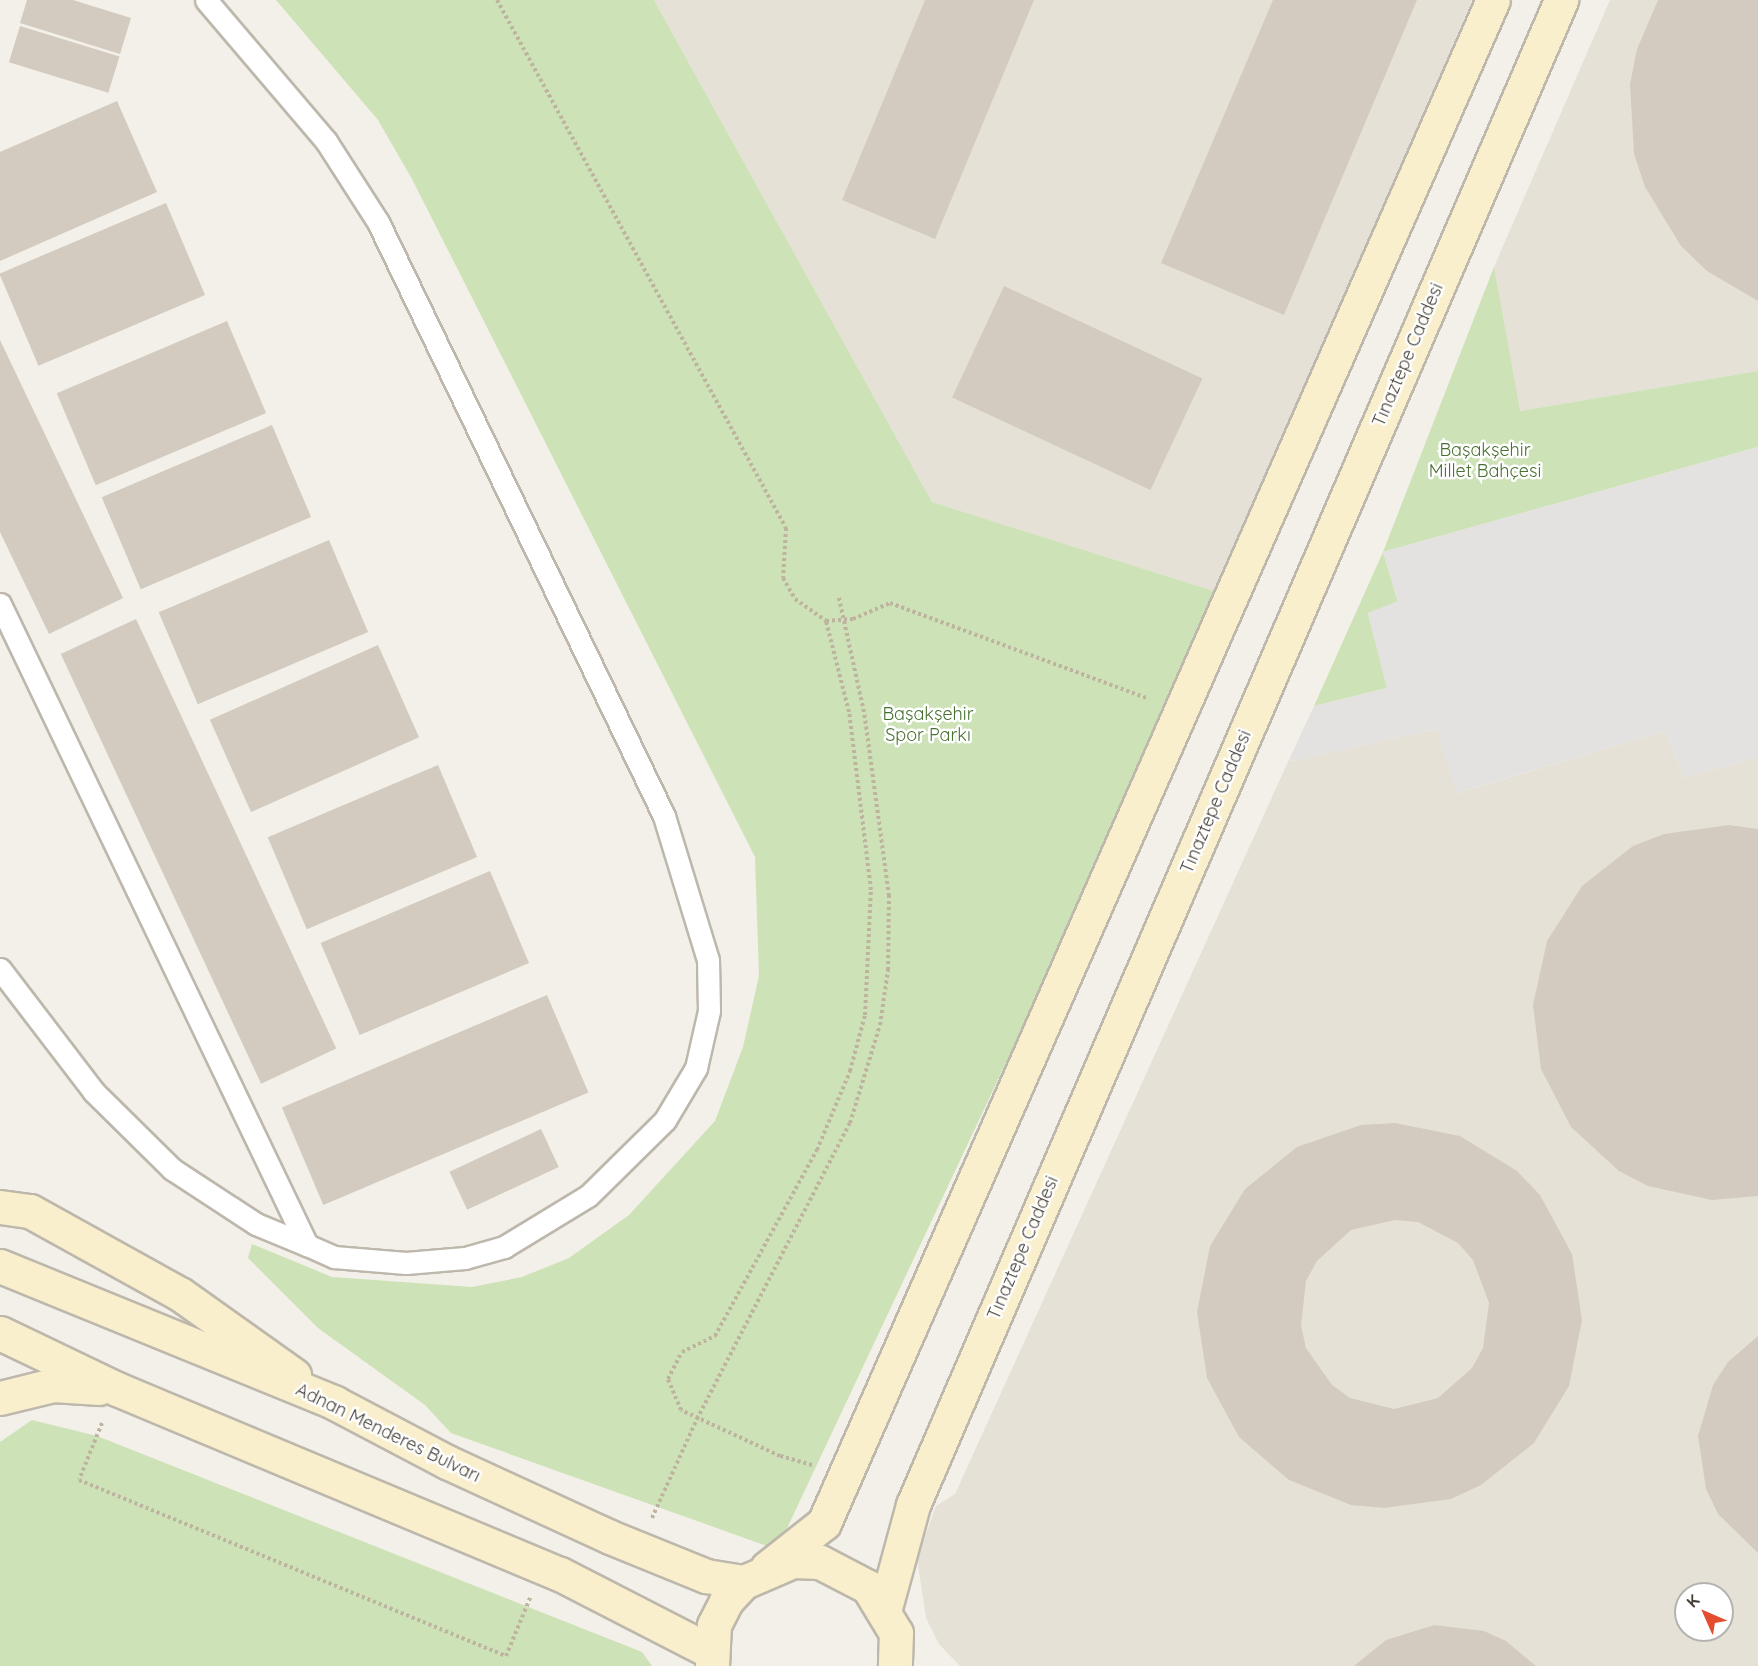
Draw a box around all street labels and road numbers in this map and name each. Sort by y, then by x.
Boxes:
street label: Tınaztepe Caddesi [1368,280,1448,430]
street label: Tınaztepe Caddesi [1176,727,1256,877]
street label: Tınaztepe Caddesi [983,1173,1063,1323]
street label: Adnan Menderes Bulvarı [292,1379,484,1487]

